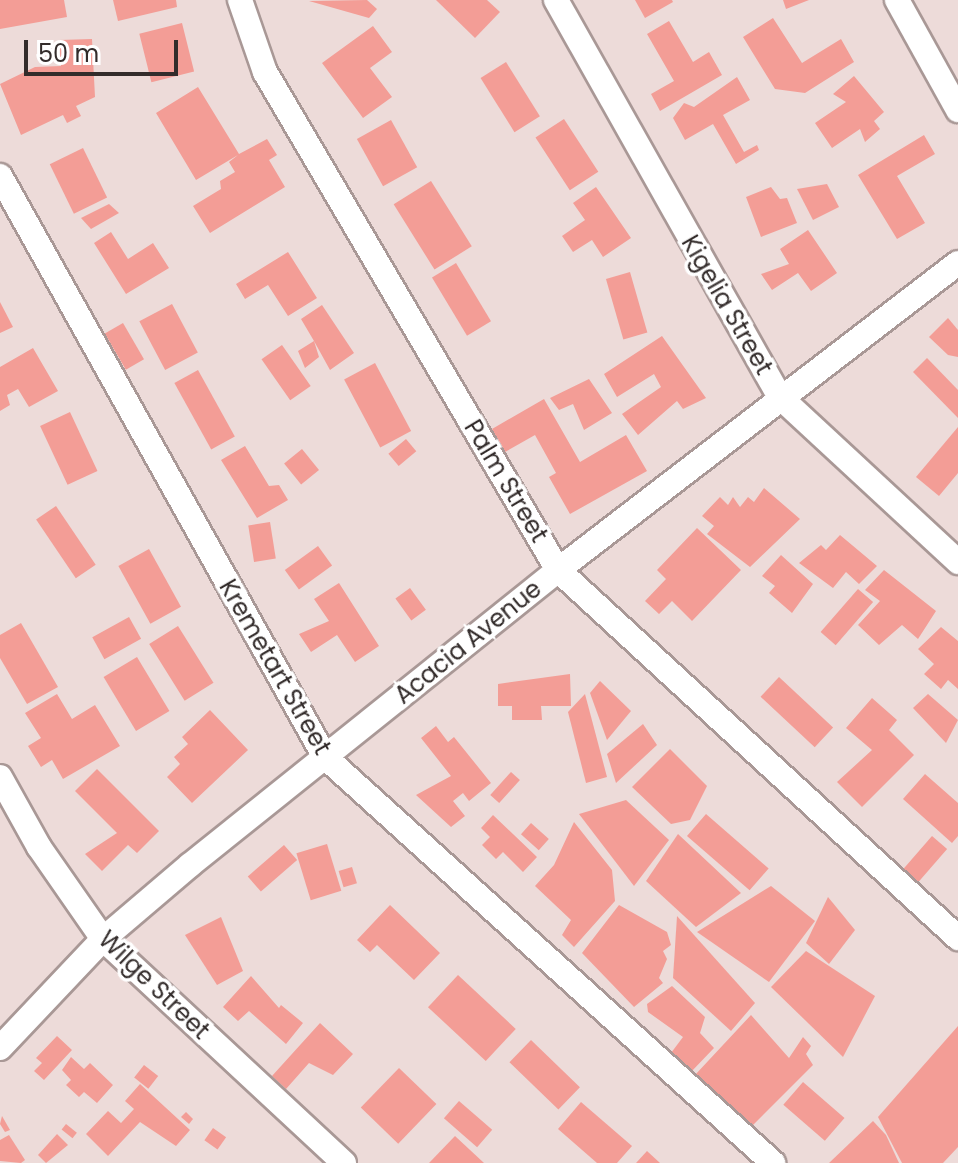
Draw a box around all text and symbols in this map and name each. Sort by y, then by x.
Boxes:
scale bar [28,24,182,74]
text: 50 m [38,37,99,70]
street label: Kigelia Street [676,230,778,380]
street label: Palm Street [458,415,554,547]
street label: Kremetart Street [213,574,337,760]
street label: Acacia Avenue [389,574,547,710]
street label: Wilge Street [93,925,215,1045]

